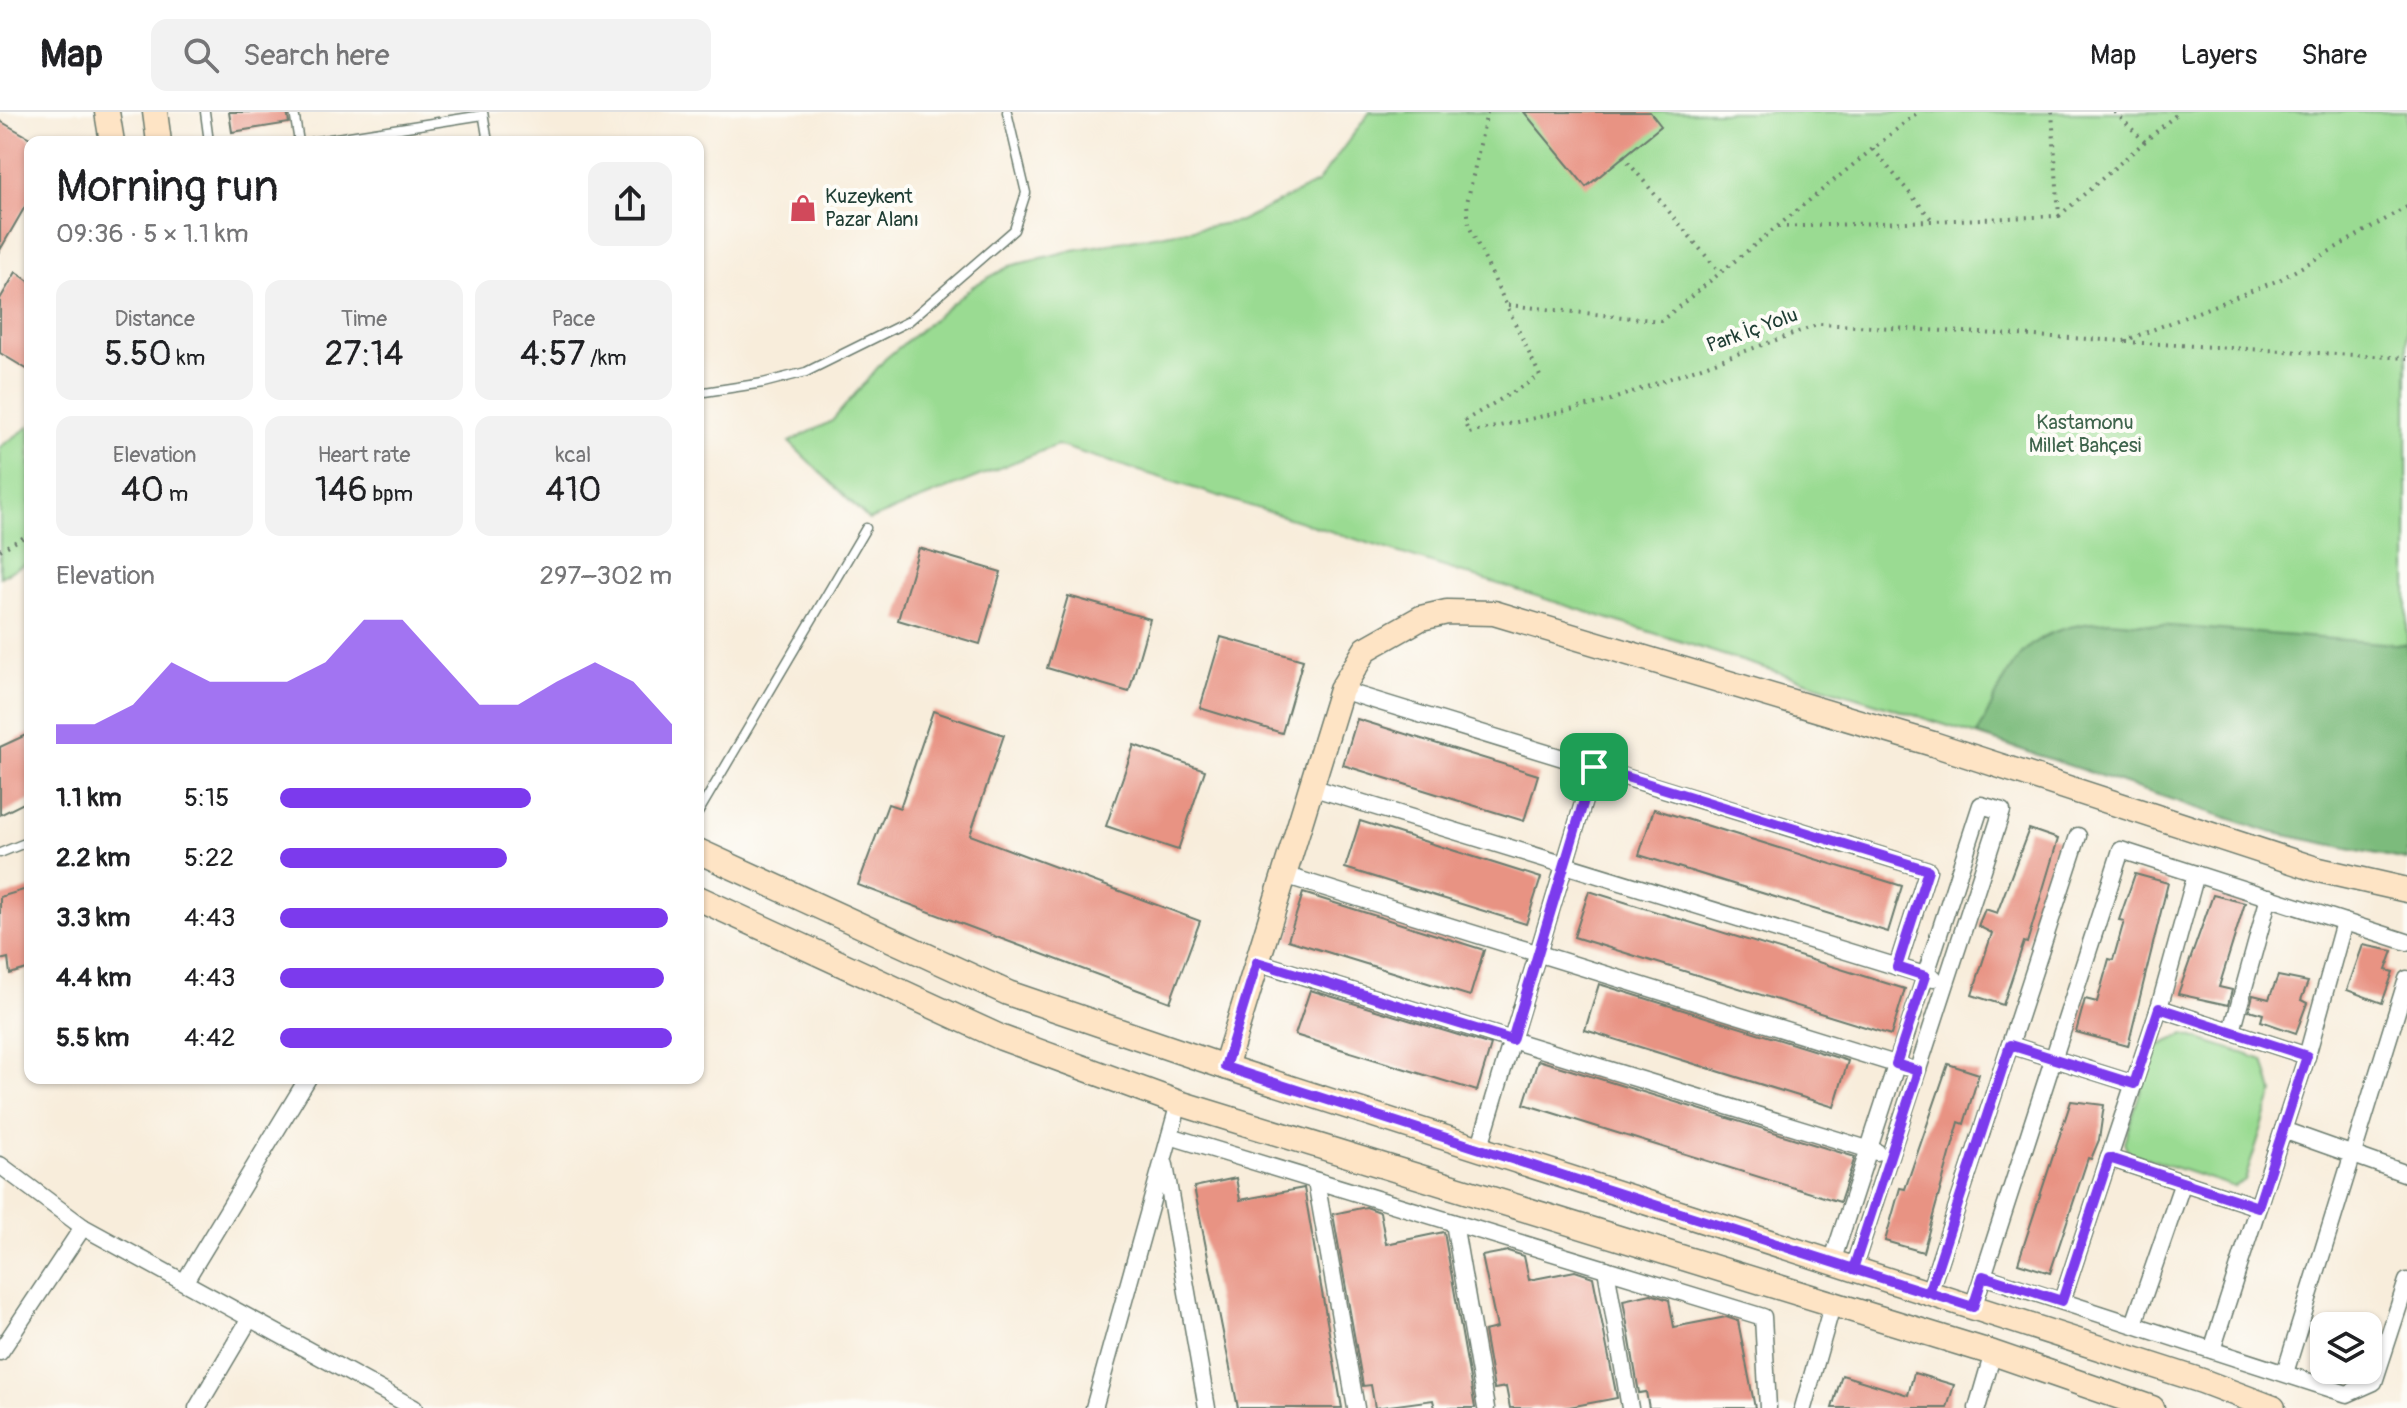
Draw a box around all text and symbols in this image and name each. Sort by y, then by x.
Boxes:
search box [151,19,711,91]
text: Map [40,31,103,79]
icon: search [179,33,223,77]
text: Search here [243,37,390,74]
text: Map [2090,38,2136,73]
text: Layers [2180,38,2257,73]
text: Share [2301,38,2367,73]
text: Morning run [56,160,279,215]
button: share [588,162,672,246]
place label: Kuzeykent Pazar Alanı [825,184,919,232]
shop icon: Kuzeykent Pazar Alanı [788,193,818,223]
text: 09:36 · 5 × 1.1 km [56,218,249,250]
street label: Park İç Yolu [1703,302,1801,358]
text: Distance [114,305,195,333]
text: Time [341,305,387,333]
text: Pace [552,305,595,333]
text: 5.50 [104,333,172,376]
text: 27:14 [324,333,404,376]
text: 4:57 [520,333,585,376]
text: km [172,344,205,372]
text: /km [585,344,627,372]
park label: Kastamonu Millet Bahçesi [2029,410,2141,458]
text: Elevation [113,441,197,469]
text: Heart rate [318,441,410,469]
text: kcal [555,441,591,469]
text: 40 [121,469,164,512]
text: 146 [315,469,368,512]
text: 410 [545,469,601,512]
text: m [164,480,188,508]
text: bpm [368,480,413,508]
text: Elevation [56,560,155,592]
text: 297–302 m [539,560,672,592]
pin [1560,733,1628,801]
icon: arrive [1572,745,1616,789]
text: 1.1 km [56,782,122,814]
text: 5:15 [184,782,229,814]
text: 2.2 km [56,842,130,874]
text: 5:22 [184,842,234,874]
text: 3.3 km [56,902,130,934]
text: 4:43 [184,902,236,934]
text: 4.4 km [56,962,131,994]
text: 4:43 [184,962,236,994]
text: 5.5 km [56,1022,129,1054]
text: 4:42 [184,1022,236,1054]
map controls [2310,1312,2382,1384]
button: layers [2310,1312,2382,1384]

